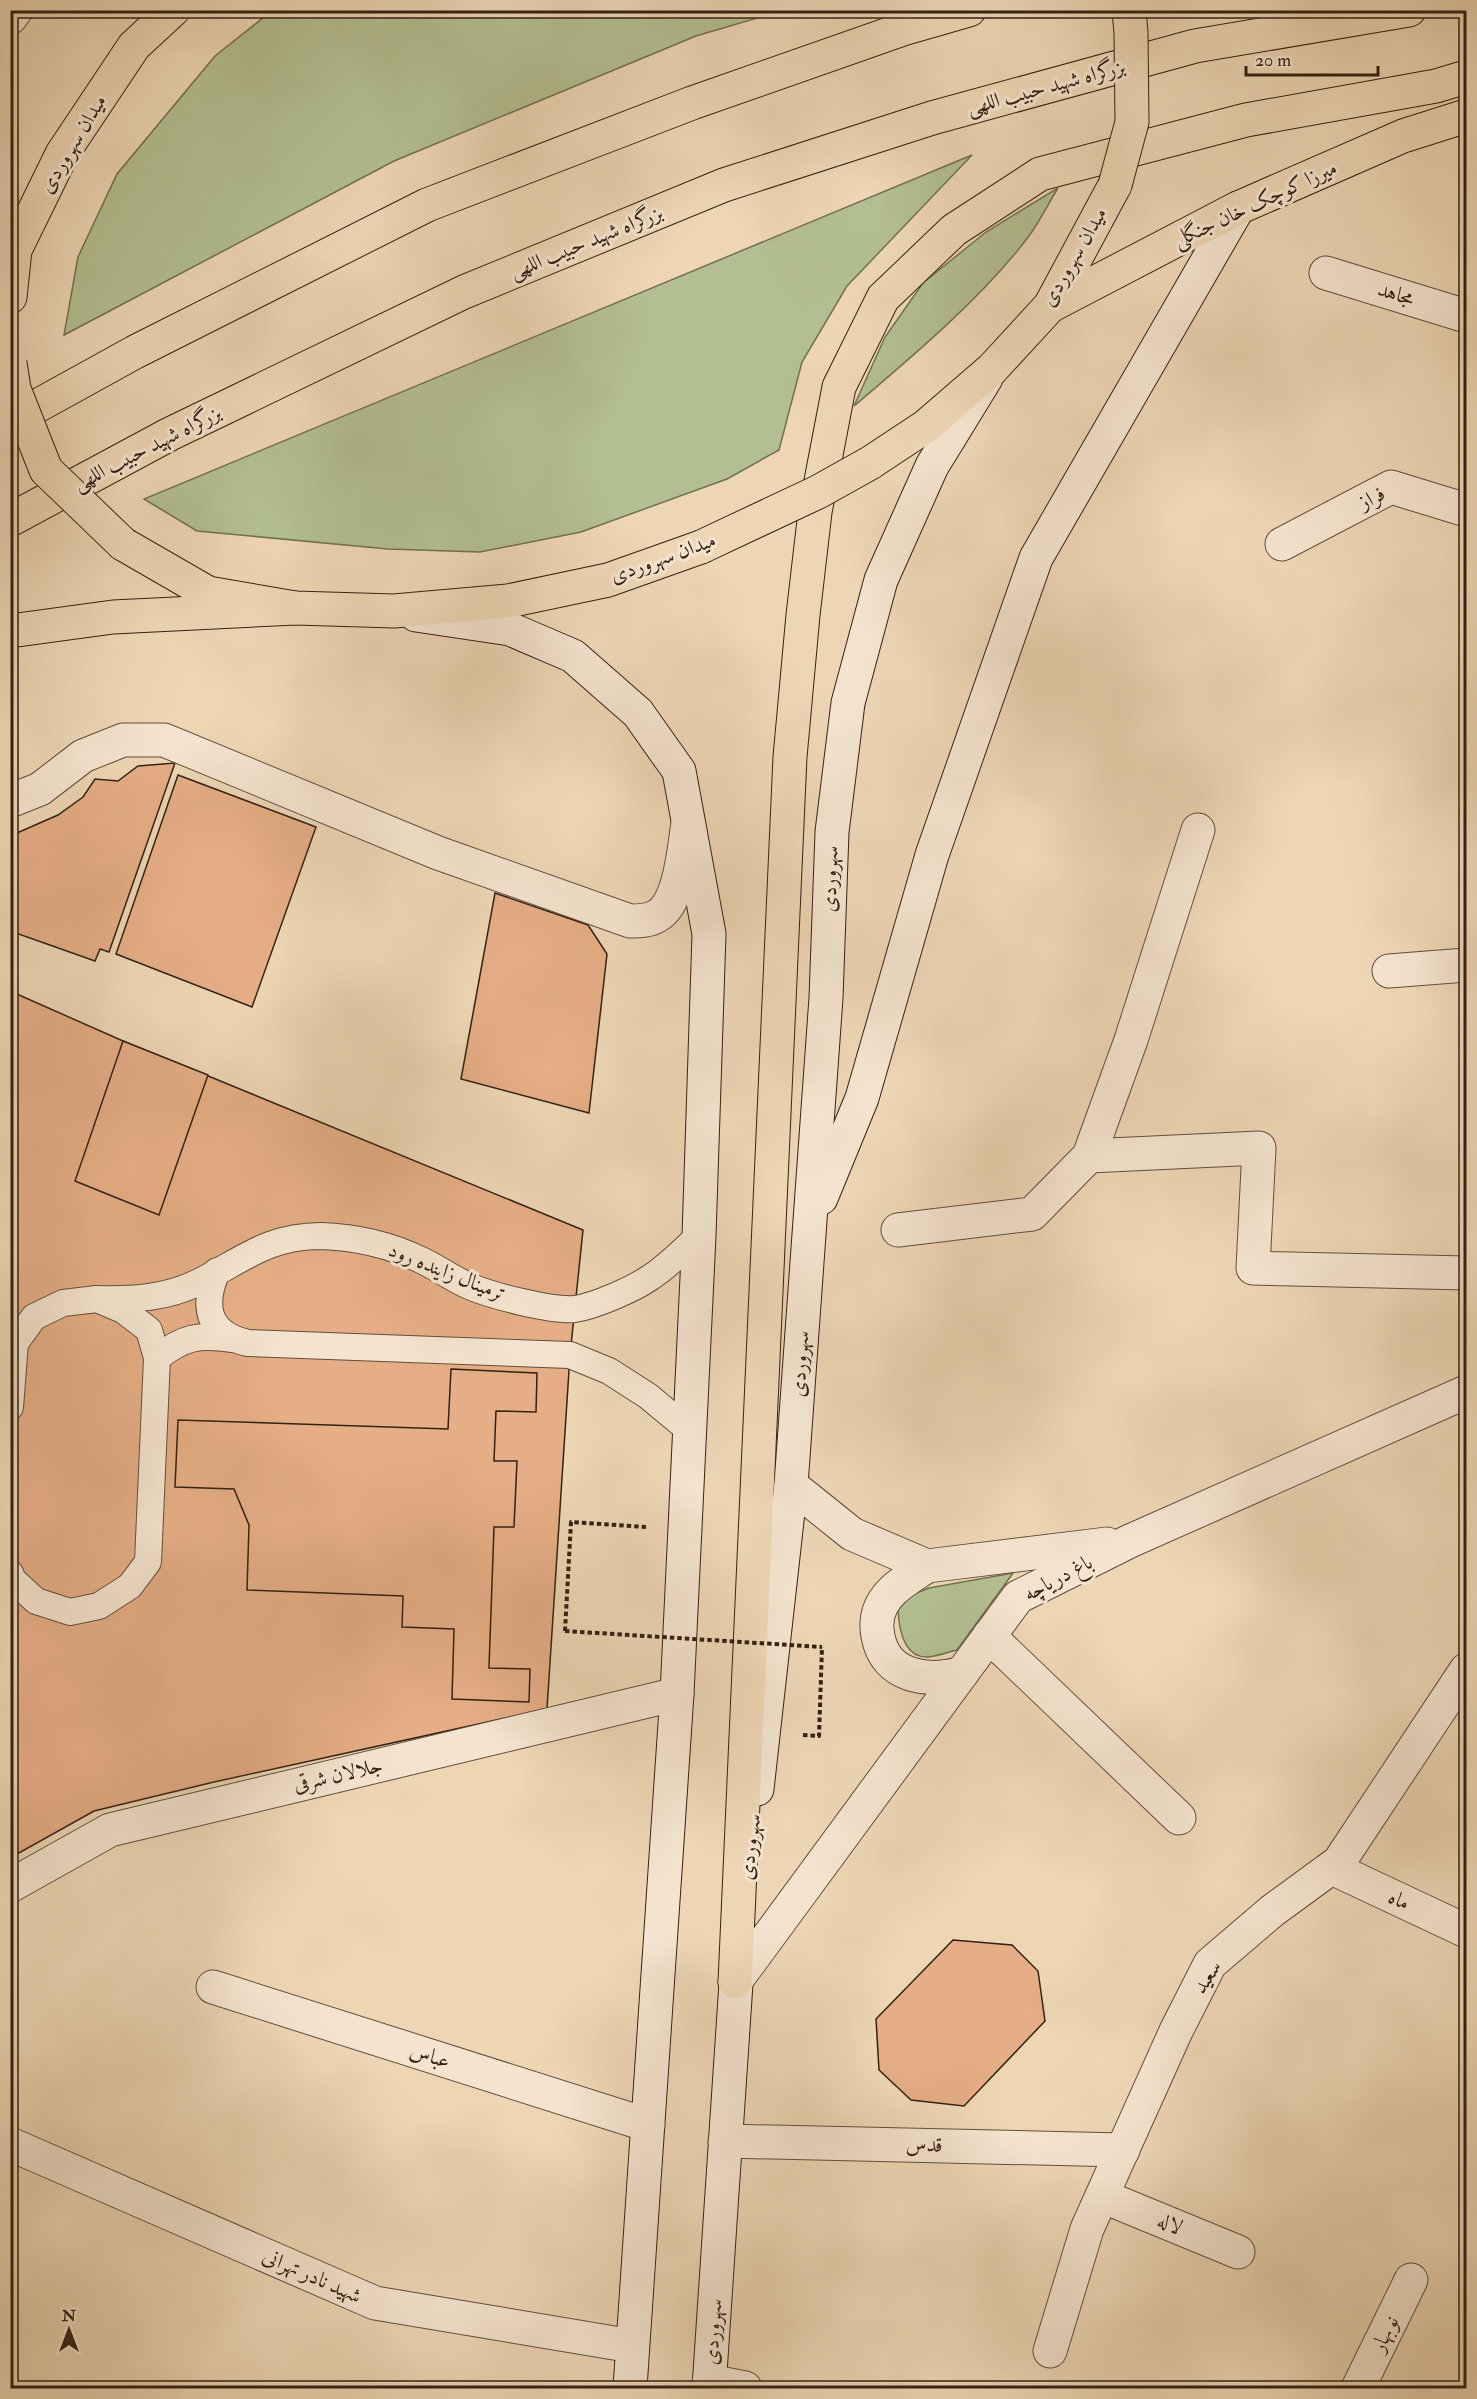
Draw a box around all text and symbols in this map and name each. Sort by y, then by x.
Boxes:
scale bar [1246,39,1378,77]
text: 20 m [1255,49,1291,72]
street label: بزرگراه شهید حبیب اللهی [964,52,1128,121]
street label: میدان سهروردی [33,90,113,198]
street label: میرزا کوچک خان جنگلی [1169,154,1342,256]
street label: بزرگراه شهید حبیب اللهی [505,198,667,285]
street label: میدان سهروردی [1035,202,1113,312]
street label: مجاهد [1374,276,1418,312]
street label: بزرگراه شهید حبیب اللهی [68,398,226,497]
street label: فراز [1352,480,1390,517]
street label: میدان سهروردی [606,526,720,590]
street label: سهروردی [815,845,845,913]
street label: ترمینال زاینده رود [384,1236,510,1308]
street label: سهروردی [784,1330,816,1398]
street label: باغ دریاچه [1019,1549,1099,1611]
street label: جلالان شرقی [291,1752,385,1798]
street label: سهروردی [733,1812,767,1882]
street label: ماه [1384,1883,1414,1917]
street label: سعید [1186,1955,1228,1999]
street label: عباس [406,2037,454,2075]
street label: قدس [905,2131,943,2159]
street label: لاله [1153,2207,1187,2241]
street label: شهید نادر تهرانی [258,2242,366,2310]
street label: سهروردی [697,2298,729,2366]
north arrow [39,2300,99,2360]
text: N [61,2306,77,2326]
street label: نوبهار [1364,2311,1405,2358]

